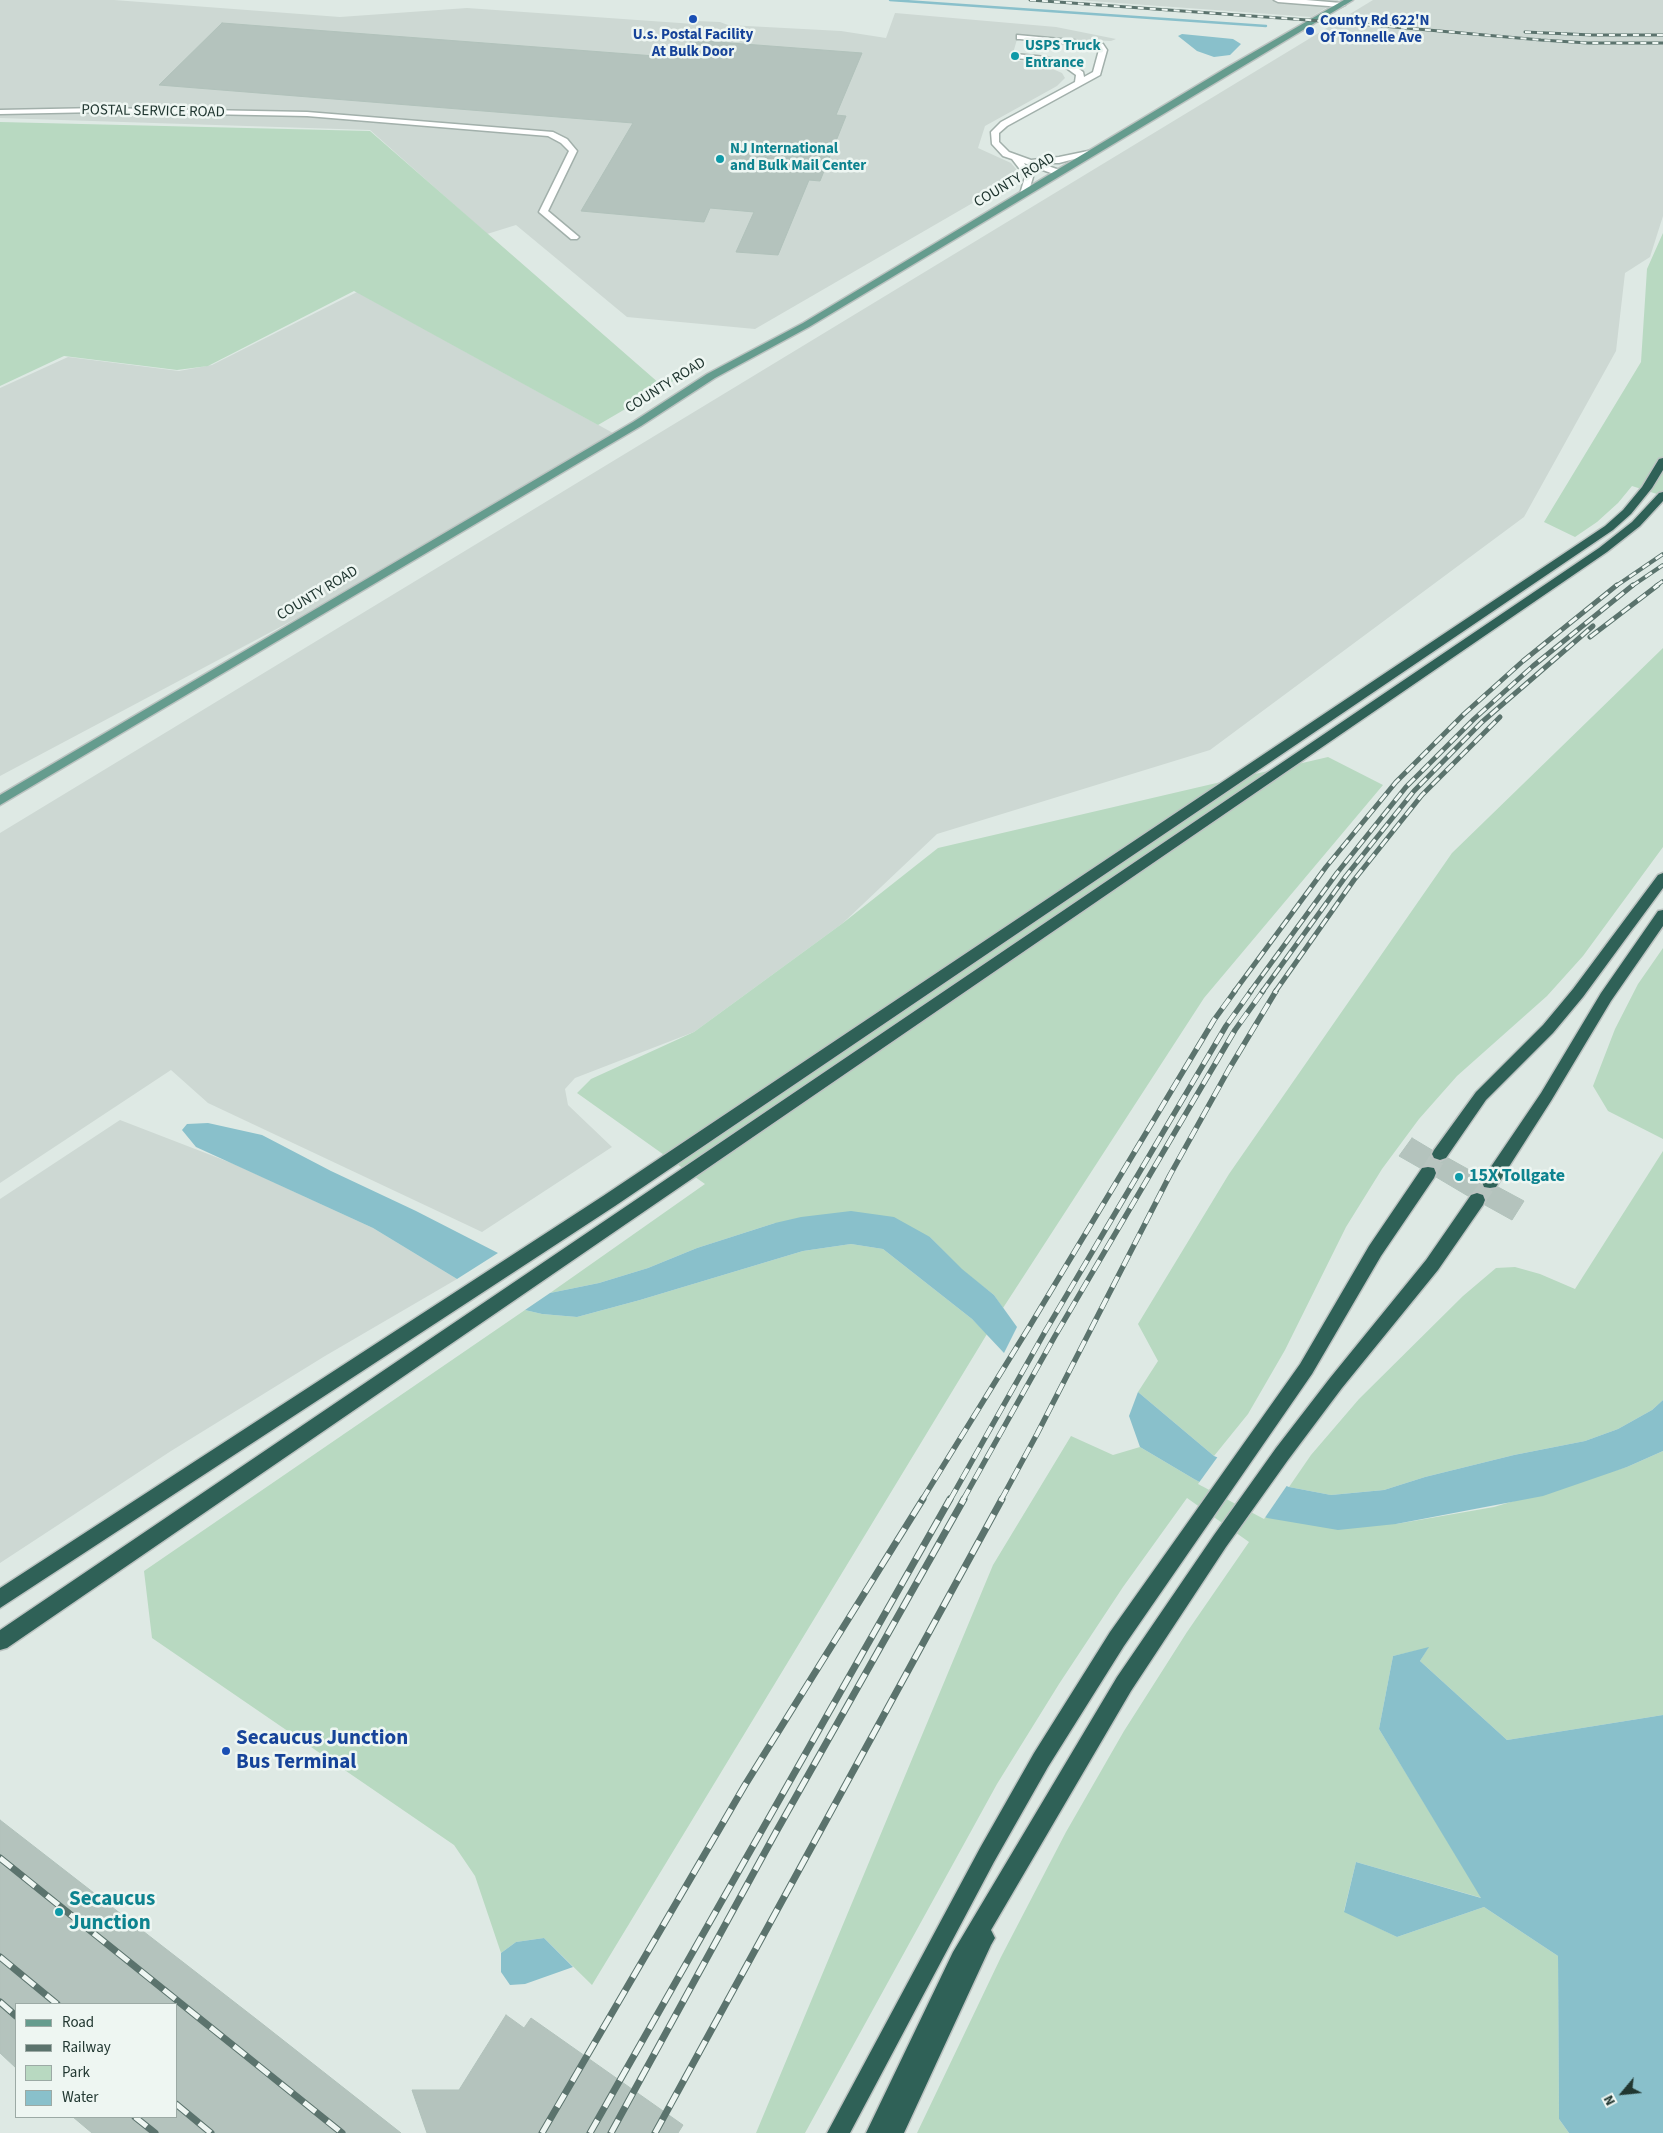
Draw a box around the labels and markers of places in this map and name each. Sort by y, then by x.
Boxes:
marker: U.s. Postal Facility At Bulk Door [687,13,699,25]
place label: County Rd 622'N Of Tonnelle Ave [1320,13,1430,48]
marker: County Rd 622'N Of Tonnelle Ave [1304,25,1316,37]
place label: U.s. Postal Facility At Bulk Door [633,27,753,62]
place label: USPS Truck Entrance [1025,38,1101,73]
marker: USPS Truck Entrance [1009,50,1021,62]
place label: NJ International and Bulk Mail Center [730,141,866,176]
marker: NJ International and Bulk Mail Center [714,153,726,165]
place label: 15X Tollgate [1469,1166,1565,1188]
marker: 15X Tollgate [1453,1171,1465,1183]
place label: Secaucus Junction Bus Terminal [236,1726,408,1776]
marker: Secaucus Junction Bus Terminal [220,1745,232,1757]
place label: Secaucus Junction [69,1887,155,1937]
marker: Secaucus Junction [53,1906,65,1918]

